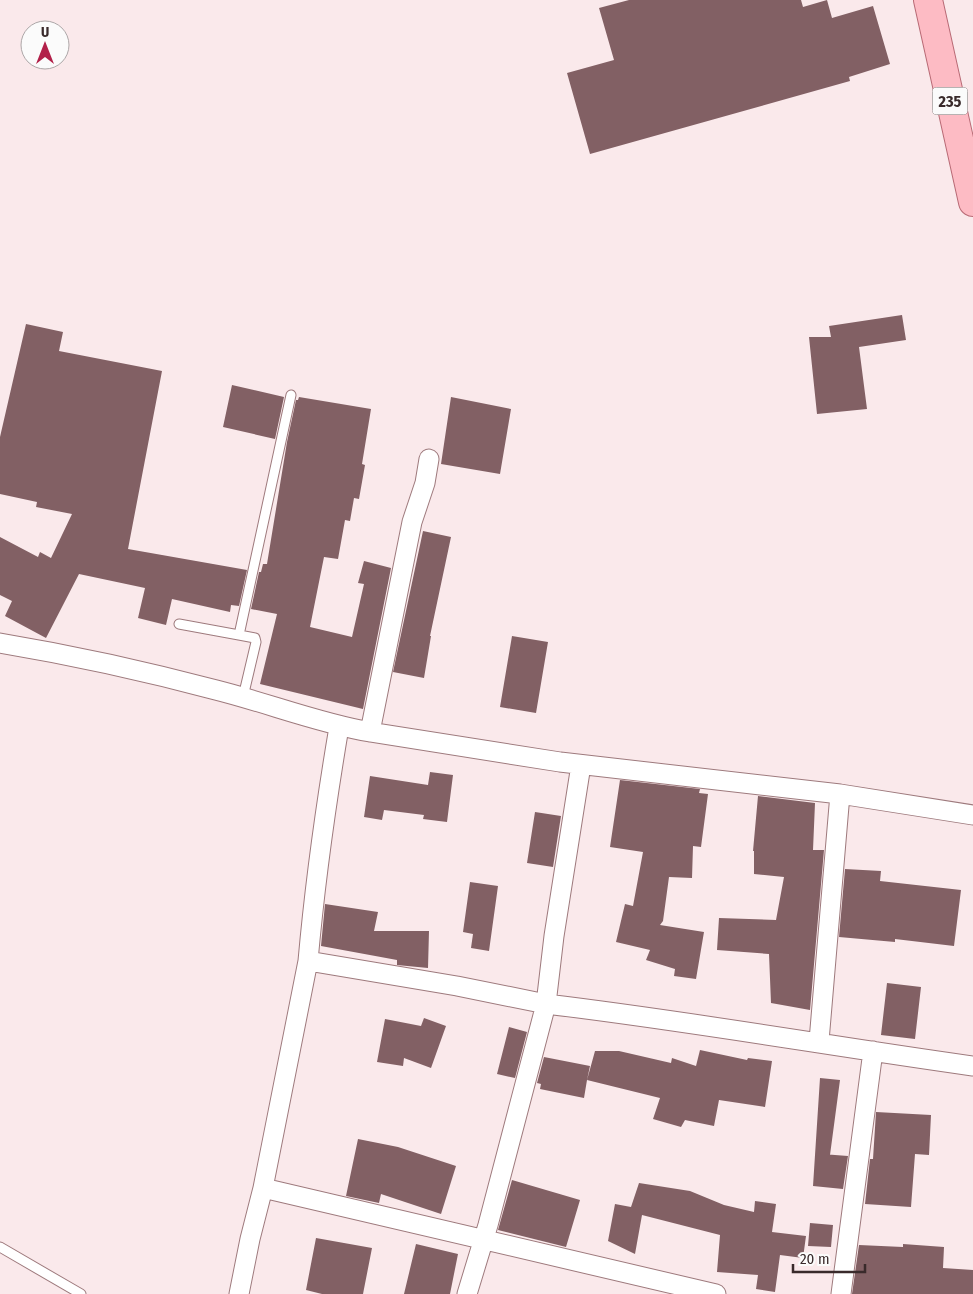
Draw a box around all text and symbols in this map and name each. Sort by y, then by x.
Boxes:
north arrow [20,20,70,70]
text: U [41,24,49,41]
road number: 235 [932,88,968,114]
scale bar [793,1242,866,1274]
text: 20 m [800,1250,830,1268]

